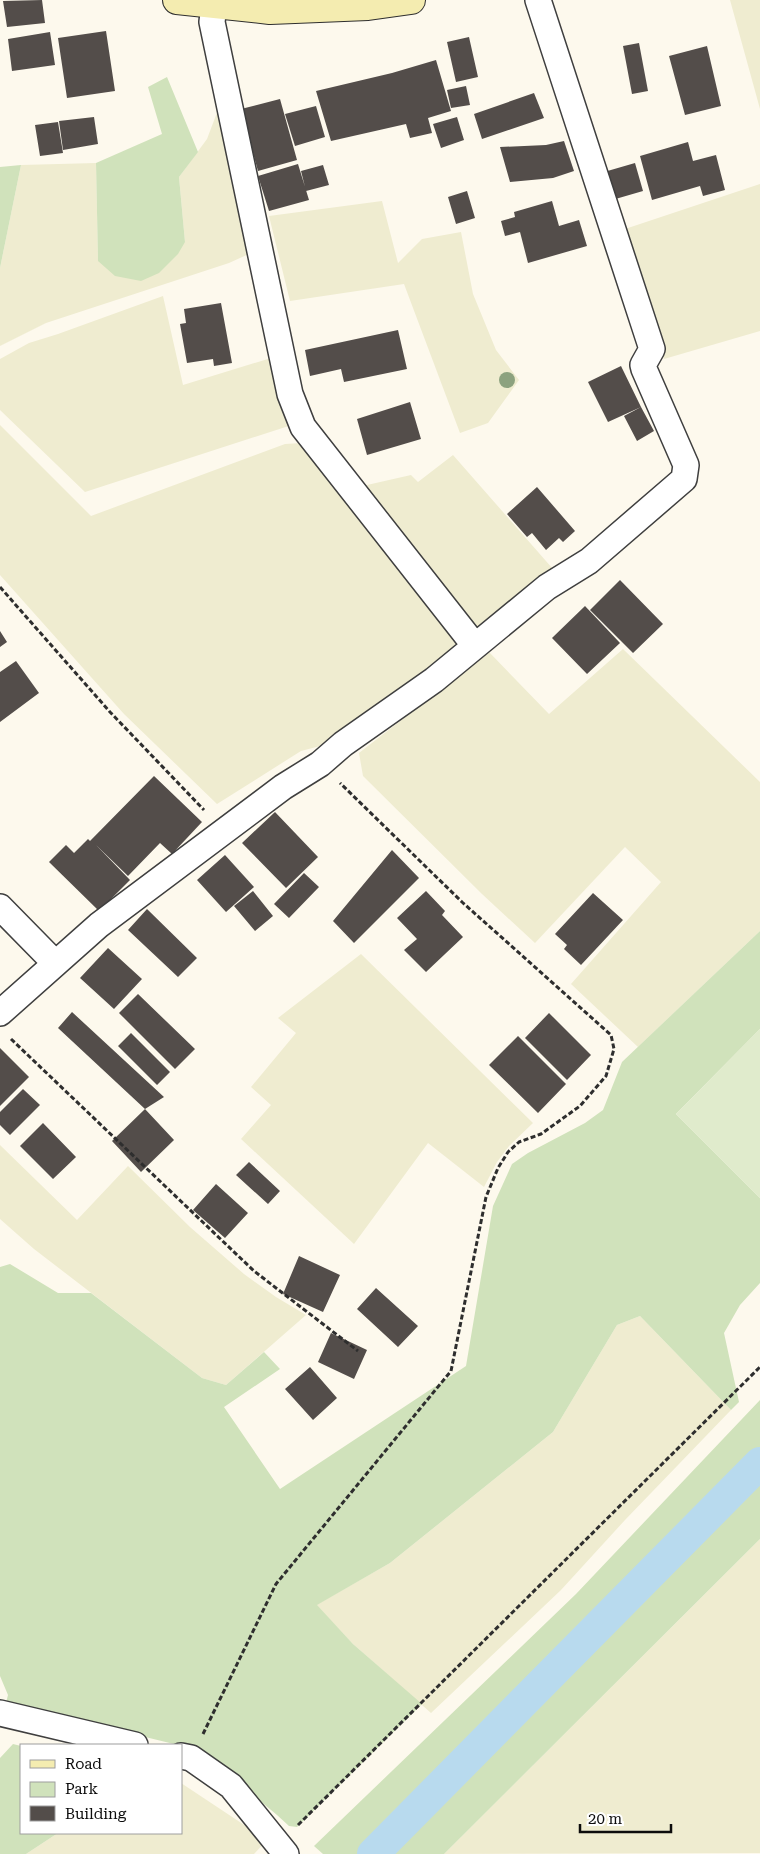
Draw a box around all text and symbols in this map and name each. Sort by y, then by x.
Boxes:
legend [20,1744,182,1834]
text: Road [65,1755,102,1773]
text: Park [65,1780,99,1798]
scale bar [580,1802,671,1834]
text: Building [65,1805,127,1823]
text: 20 m [588,1810,623,1828]

